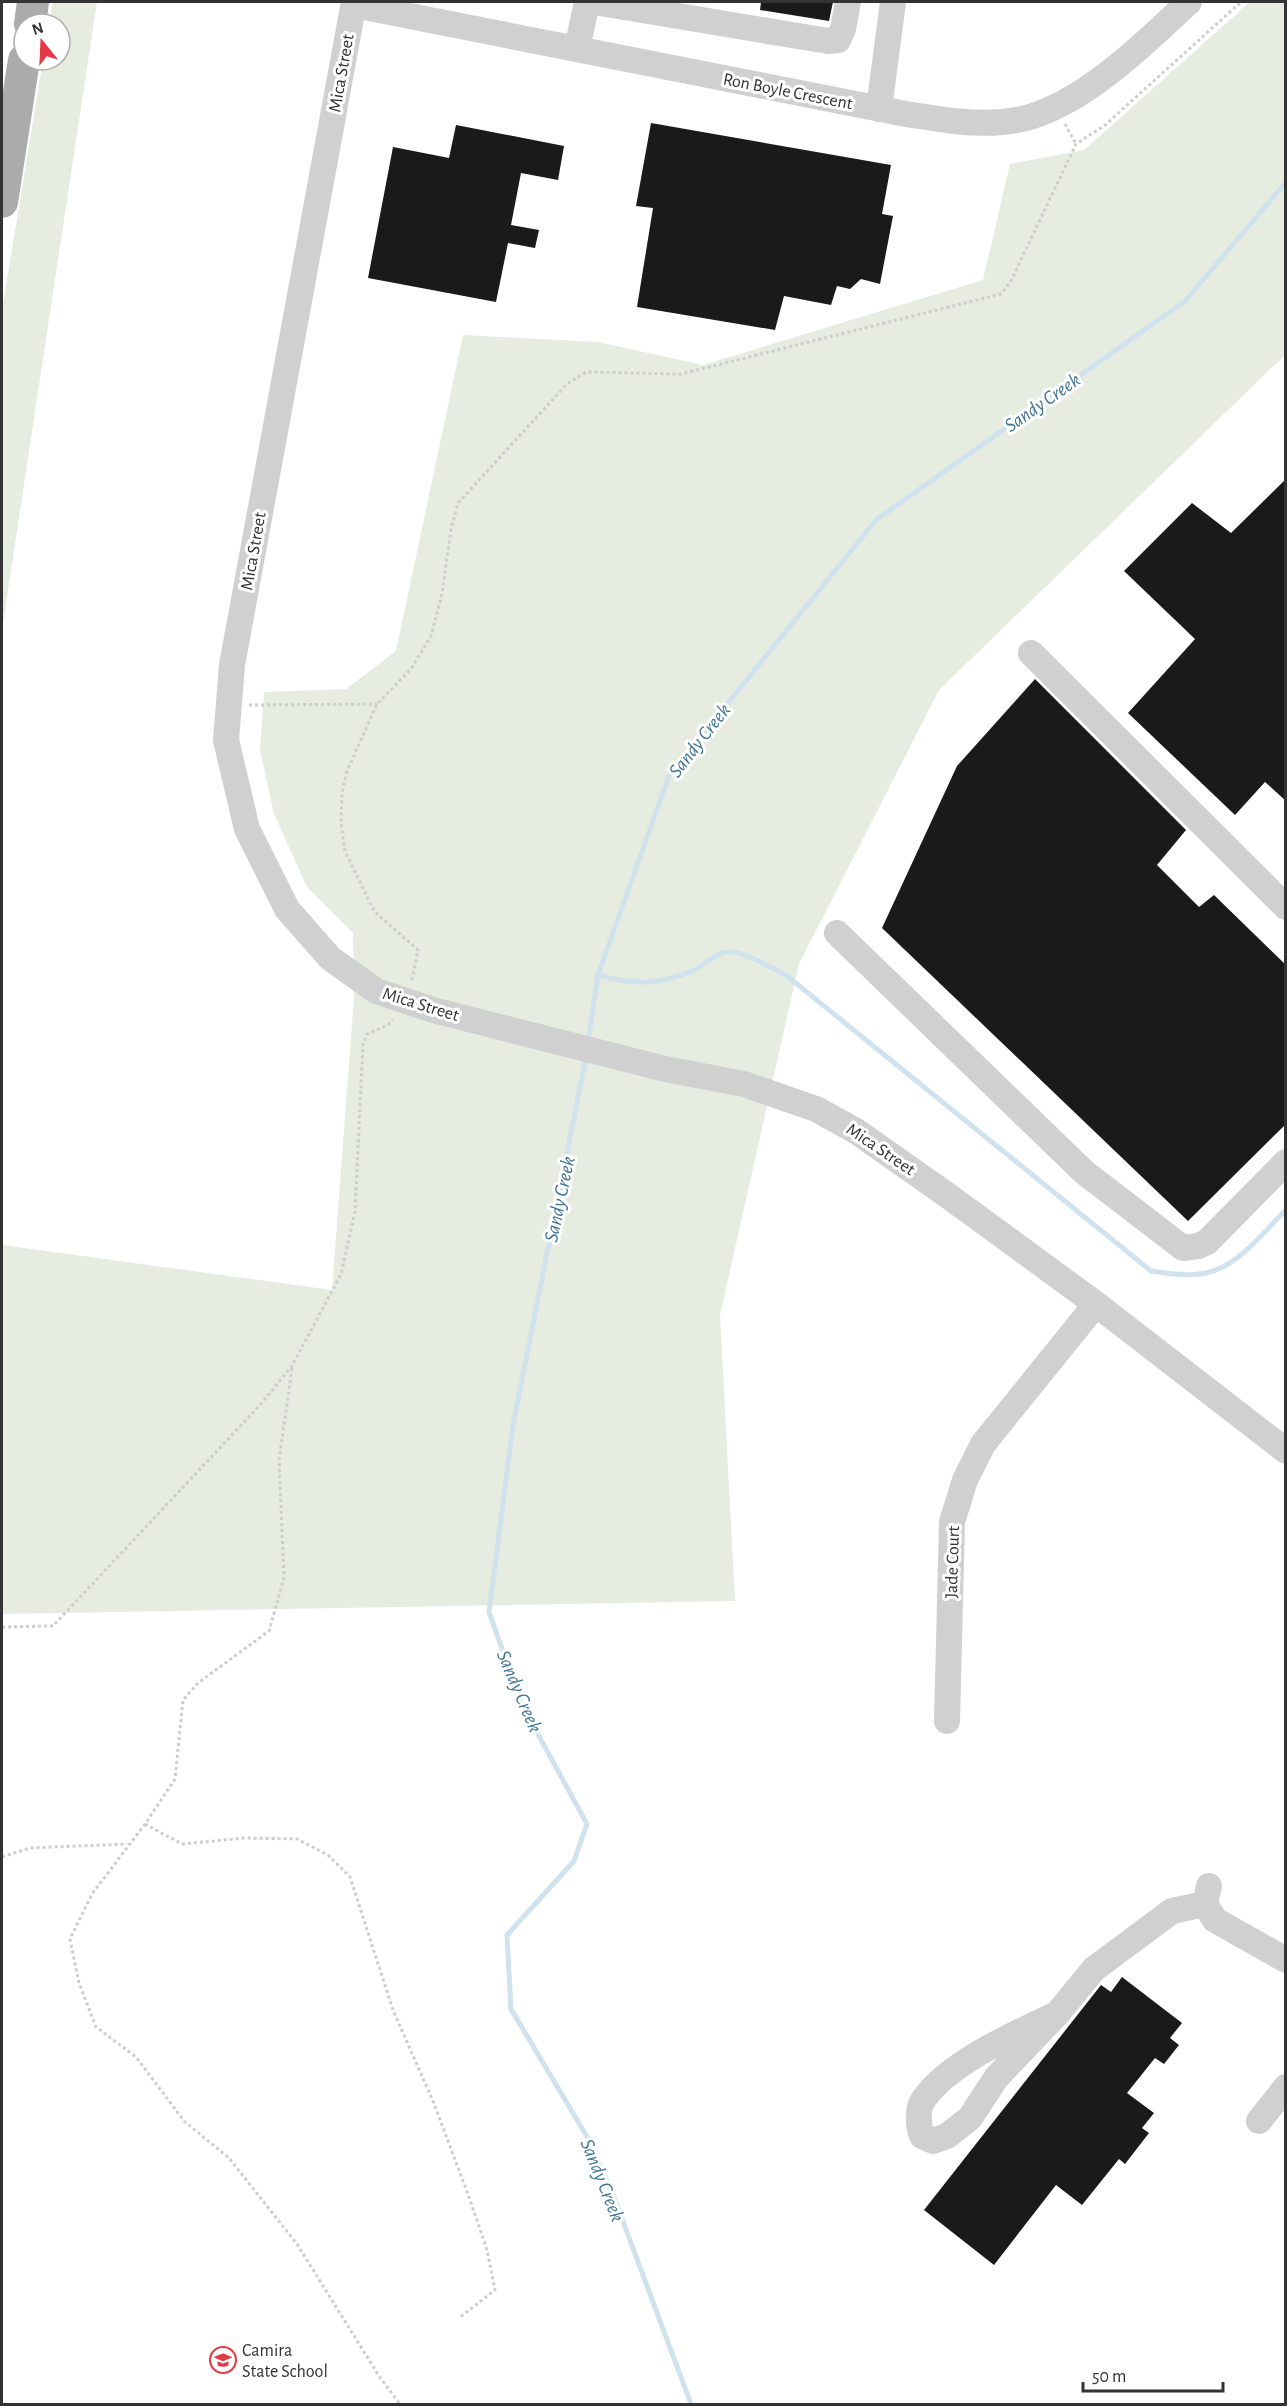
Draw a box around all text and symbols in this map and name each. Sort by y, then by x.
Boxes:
north arrow [12,12,72,72]
text: N [30,19,45,38]
street label: Mica Street [326,32,358,114]
street label: Ron Boyle Crescent [721,71,854,113]
water label: Sandy Creek [1001,370,1084,436]
street label: Mica Street [238,510,270,592]
water label: Sandy Creek [665,700,734,781]
street label: Mica Street [380,985,461,1025]
street label: Mica Street [843,1120,918,1180]
water label: Sandy Creek [541,1155,579,1244]
street label: Jade Court [943,1525,963,1599]
water label: Sandy Creek [493,1647,545,1735]
water label: Sandy Creek [576,2136,628,2225]
place label: Camira State School [242,2342,328,2381]
school or university icon: Camira State School [208,2345,238,2375]
scale bar [1083,2355,1222,2393]
text: 50 m [1092,2368,1126,2386]

